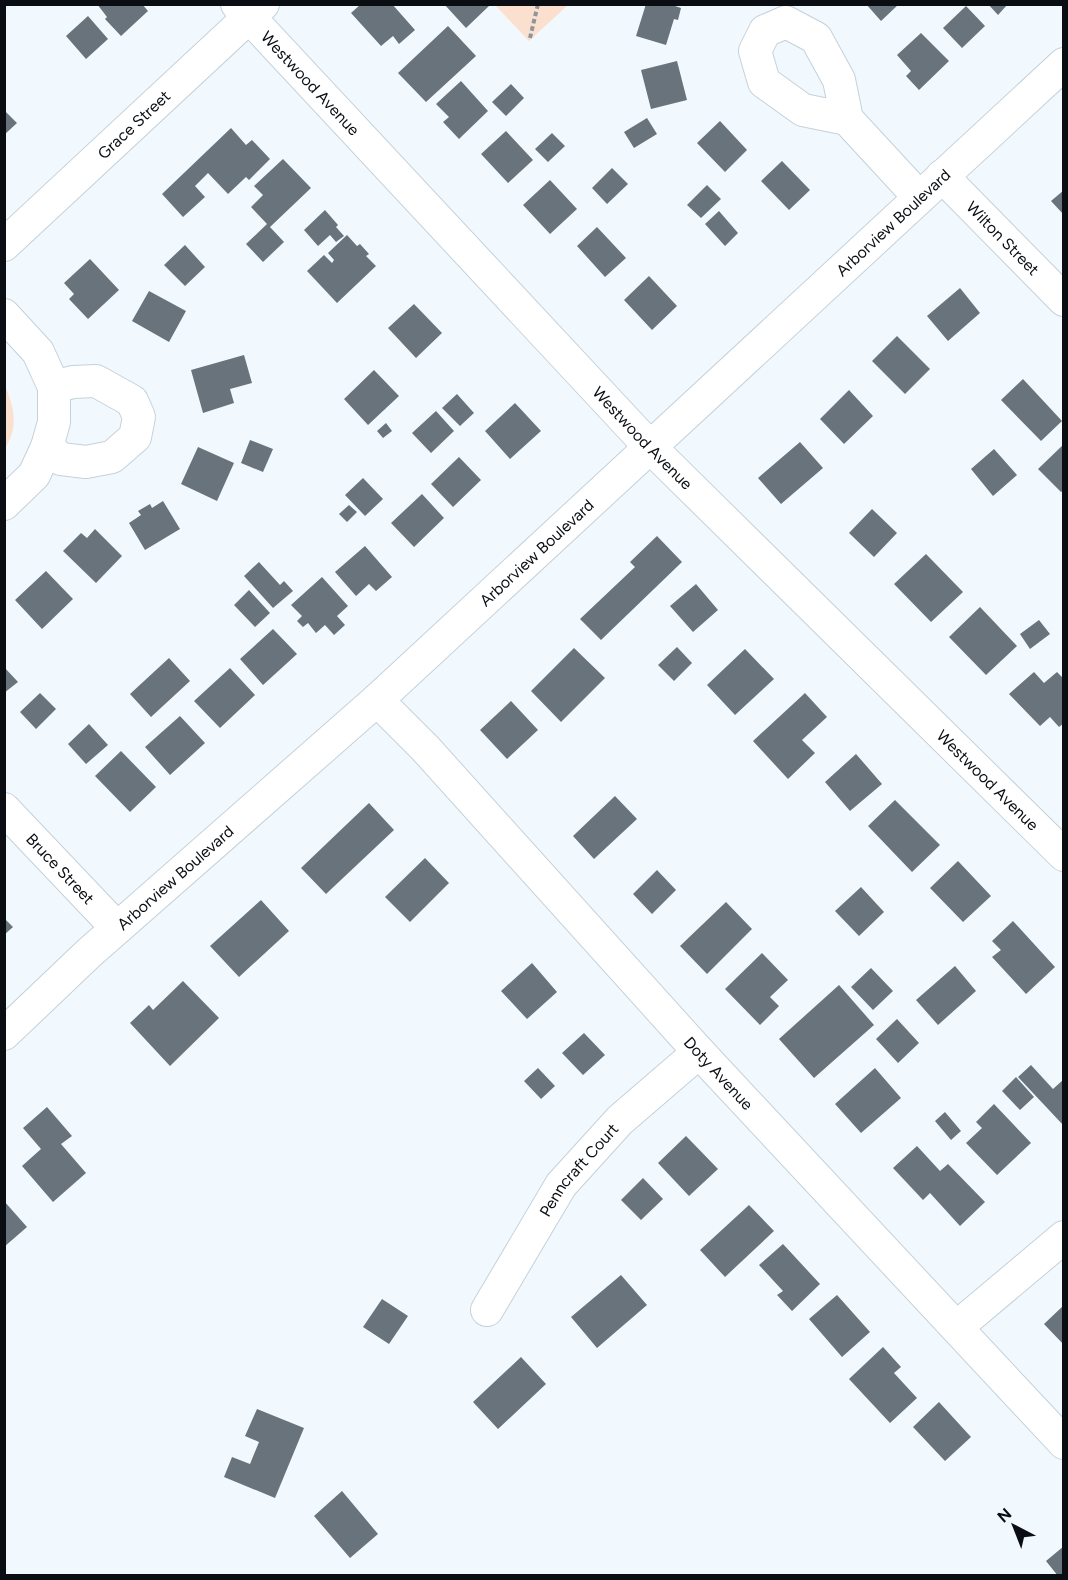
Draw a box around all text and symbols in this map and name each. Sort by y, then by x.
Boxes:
street label: Westwood Avenue [257,27,364,140]
street label: Grace Street [94,87,174,163]
street label: Arborview Boulevard [832,165,954,280]
street label: Wilton Street [962,198,1043,279]
street label: Westwood Avenue [589,383,696,494]
street label: Arborview Boulevard [476,495,598,610]
street label: Westwood Avenue [933,726,1043,835]
street label: Arborview Boulevard [113,822,238,934]
street label: Bruce Street [22,829,98,908]
street label: Doty Avenue [680,1033,757,1114]
street label: Penncraft Court [536,1119,622,1220]
north arrow [984,1496,1044,1556]
text: N [993,1504,1015,1526]

